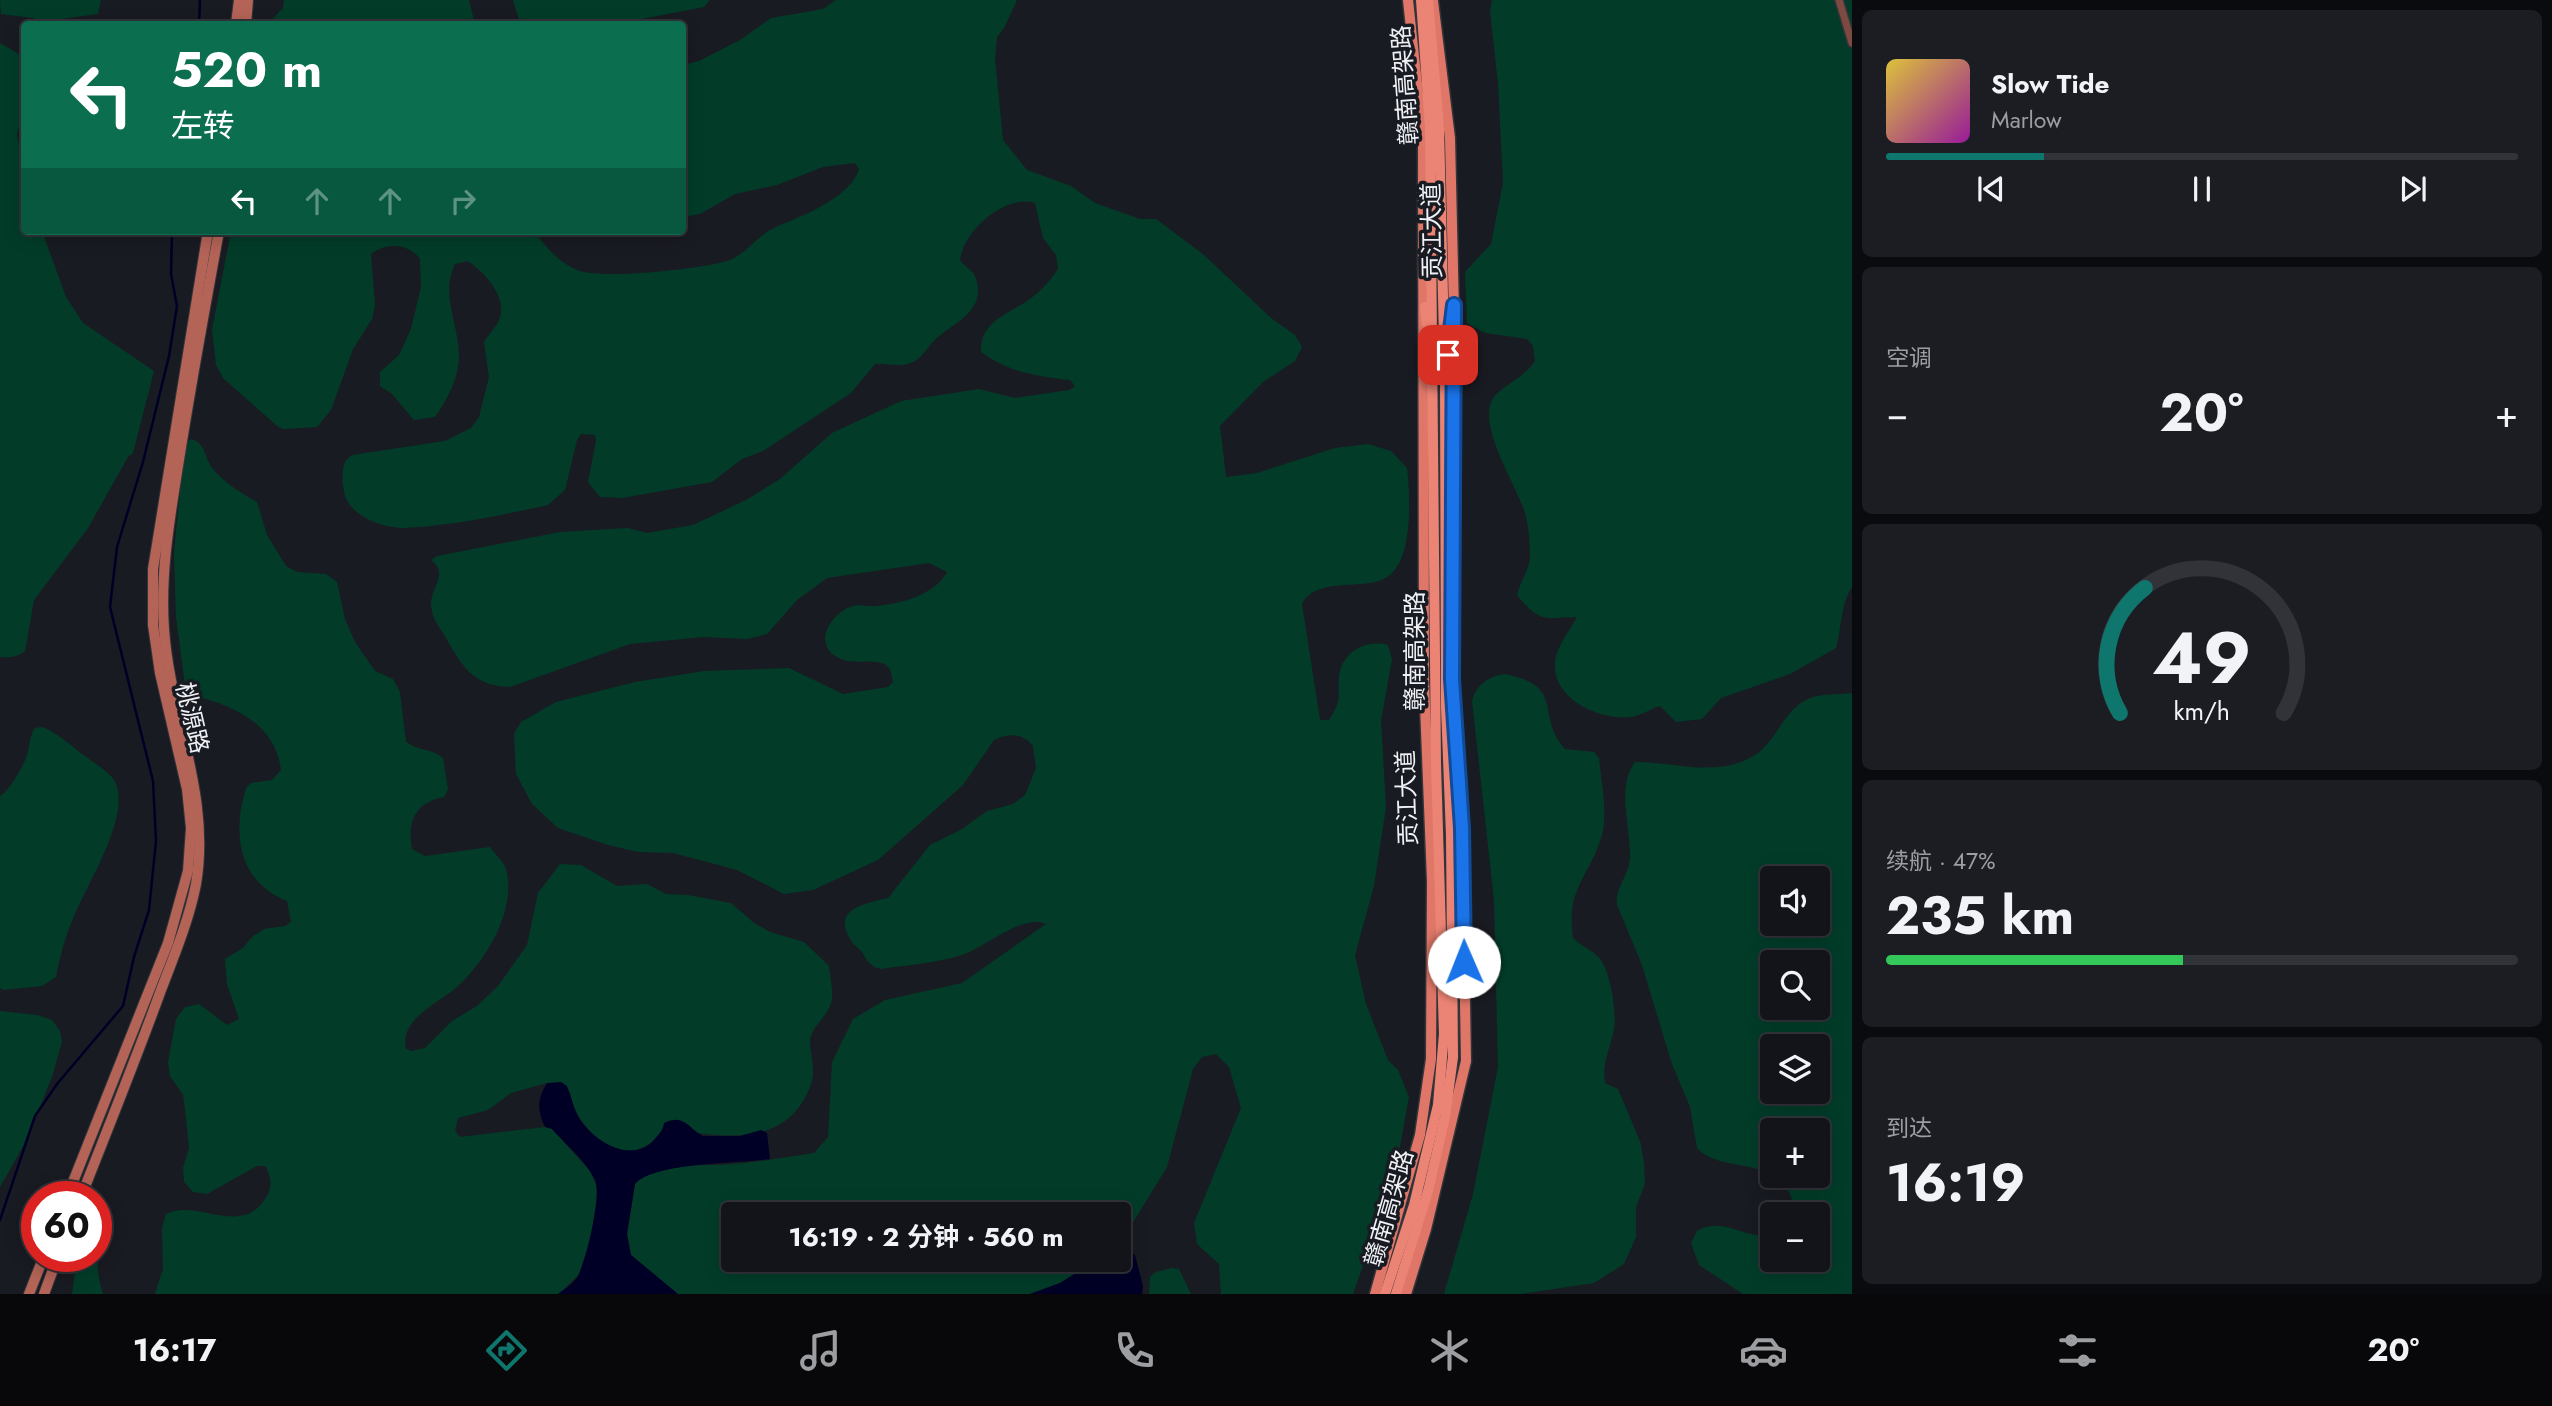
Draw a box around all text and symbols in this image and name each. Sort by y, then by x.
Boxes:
street label: 赣南高架路 [1383,24,1426,146]
text: 520 m [171,35,322,105]
icon: left [56,49,147,140]
text: Slow Tide [1991,65,2110,103]
text: 左转 [171,103,235,149]
text: Marlow [1991,103,2062,137]
icon: previous [1972,170,2010,208]
icon: pause [2183,170,2221,208]
icon: next [2394,170,2432,208]
icon: left [225,182,263,220]
icon: ahead [298,182,336,220]
icon: ahead [371,182,409,220]
icon: right [444,182,482,220]
street label: 贡江大道 [1413,183,1450,279]
pin [1418,325,1478,385]
icon: arrive [1429,336,1467,374]
text: 空调 [1886,341,1932,375]
text: 20° [2160,375,2244,451]
text: − [1886,386,1908,441]
text: + [2495,386,2518,441]
street label: 赣南高架路 [1397,591,1432,711]
text: 49 [2152,605,2252,710]
street label: 桃源路 [167,679,218,757]
text: km/h [2174,693,2230,729]
street label: 贡江大道 [1387,749,1426,847]
text: 续航 · 47% [1886,844,1995,878]
map controls [1760,866,1830,1272]
button: sound [1760,866,1830,936]
text: 235 km [1886,878,2074,954]
position arrow [1427,925,1501,999]
button: search [1760,950,1830,1020]
button: layers [1760,1034,1830,1104]
text: 到达 [1886,1111,1932,1145]
button: + [1760,1118,1830,1188]
street label: 赣南高架路 [1355,1145,1422,1270]
text: 16:19 [1886,1145,2025,1221]
speed limit sign: 60 [21,1181,112,1272]
button: − [1760,1202,1830,1272]
text: 16:19 · 2 分钟 · 560 m [789,1218,1063,1256]
icon: directions [482,1326,531,1375]
icon: music [796,1326,845,1375]
icon: phone [1110,1326,1159,1375]
icon: climate [1425,1326,1474,1375]
icon: car [1739,1326,1788,1375]
icon: filters [2053,1326,2102,1375]
text: 16:17 [133,1327,216,1373]
text: 20° [2368,1327,2419,1373]

